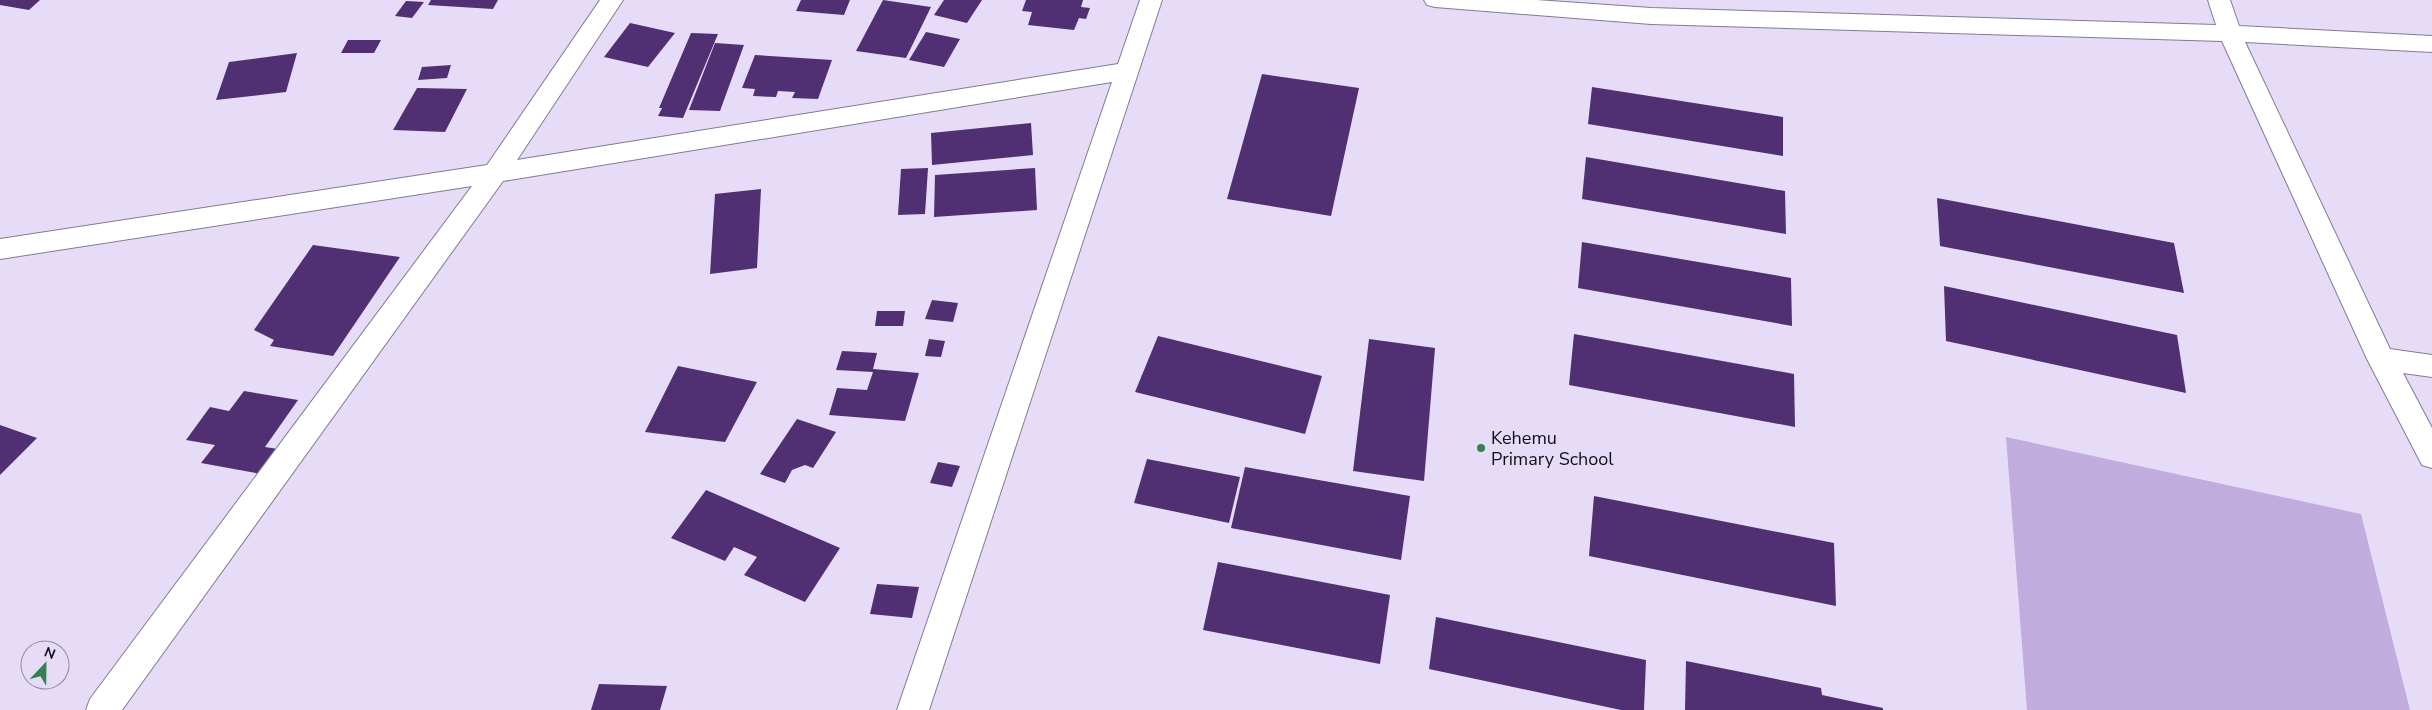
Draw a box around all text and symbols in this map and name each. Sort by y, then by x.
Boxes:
place label: Kehemu Primary School [1491,426,1614,471]
marker: Kehemu Primary School [1475,442,1487,454]
north arrow [20,640,70,690]
text: N [41,643,58,664]

